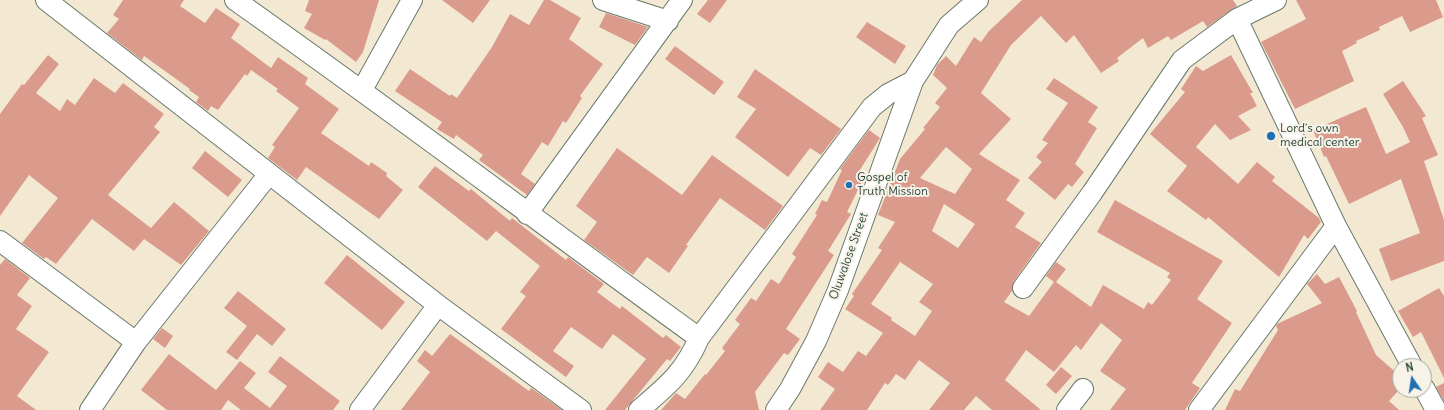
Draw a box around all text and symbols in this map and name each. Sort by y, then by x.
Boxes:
place label: Lord's own medical center [1280,122,1360,150]
marker: Lord's own medical center [1265,130,1277,142]
place label: Gospel of Truth Mission [857,171,928,199]
marker: Gospel of Truth Mission [844,180,854,190]
street label: Oluwalose Street [827,211,871,301]
north arrow [1392,358,1432,398]
text: N [1404,360,1415,375]

